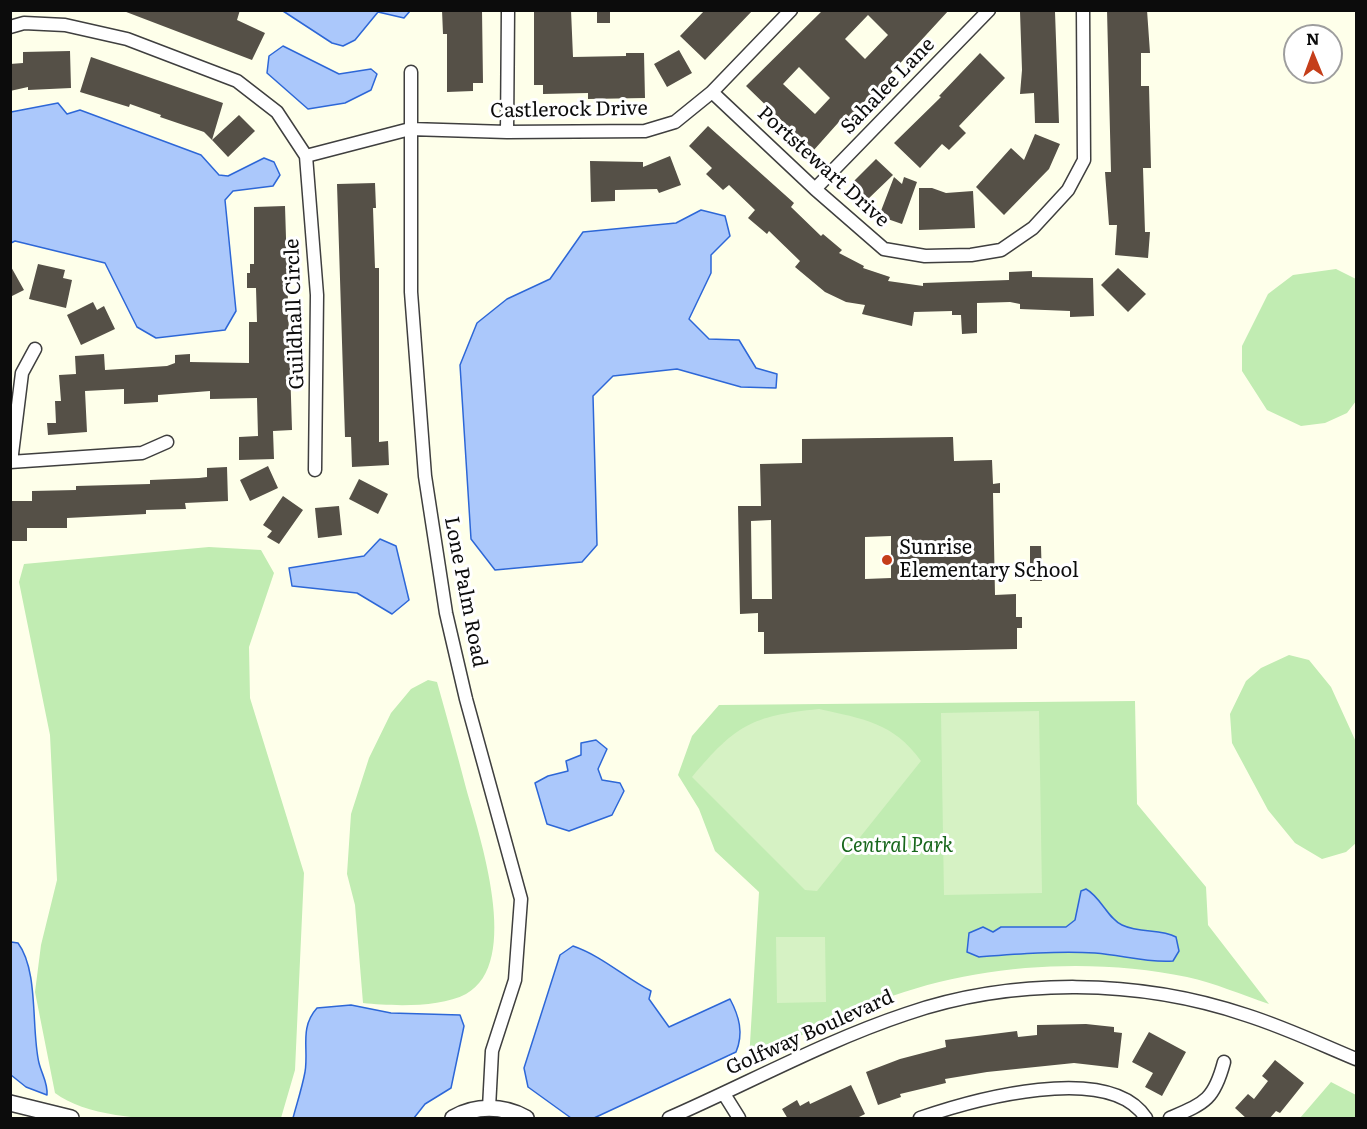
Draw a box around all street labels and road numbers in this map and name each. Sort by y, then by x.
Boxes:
street label: Sahalee Lane [836,33,940,139]
street label: Castlerock Drive [490,97,648,123]
street label: Portstewart Drive [752,101,894,233]
street label: Guildhall Circle [280,238,310,390]
street label: Lone Palm Road [439,515,491,669]
street label: Golfway Boulevard [723,985,897,1081]

